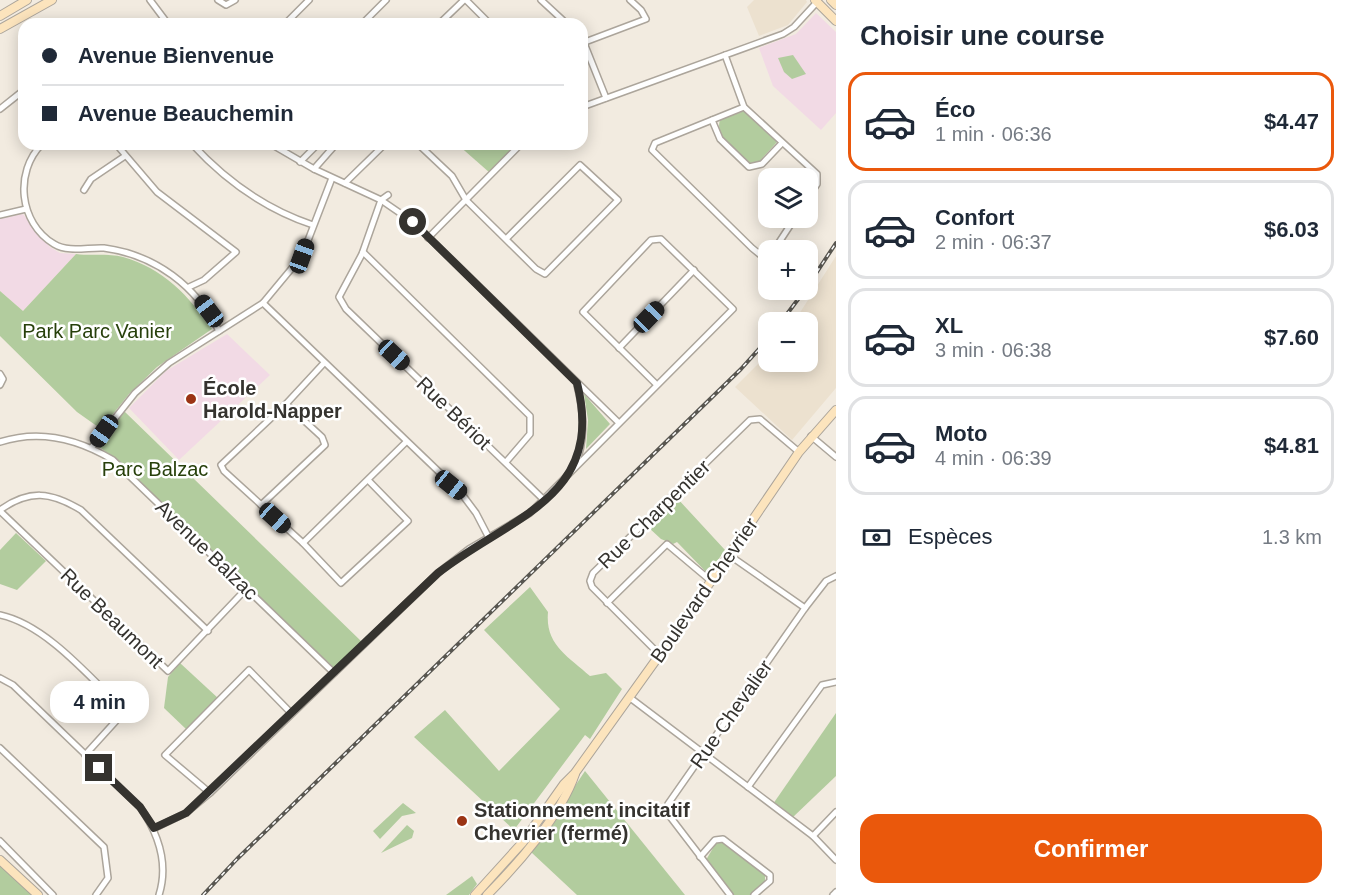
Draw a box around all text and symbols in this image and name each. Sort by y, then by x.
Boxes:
text: Choisir une course [860,21,1105,51]
text: Avenue Bienvenue [78,43,274,68]
icon: car [863,95,917,149]
text: Éco [935,97,975,122]
text: Avenue Beauchemin [78,101,294,126]
text: $4.47 [1264,109,1319,134]
text: 1 min · 06:36 [935,123,1052,145]
map controls [758,168,818,372]
button: layers [758,168,818,228]
icon: car [863,203,917,257]
text: Confort [935,205,1014,230]
route start [399,208,426,235]
text: $6.03 [1264,217,1319,242]
text: 2 min · 06:37 [935,231,1052,253]
car [287,236,317,276]
button: + [758,240,818,300]
car [191,291,227,331]
car [630,298,668,336]
icon: car [863,311,917,365]
button: − [758,312,818,372]
text: XL [935,313,963,338]
park label: Park Parc Vanier [22,320,172,342]
text: $7.60 [1264,325,1319,350]
car [375,336,413,374]
text: 3 min · 06:38 [935,339,1052,361]
street label: Rue Bériot [412,372,496,454]
place label: École Harold-Napper [203,377,342,422]
marker: École Harold-Napper [184,392,198,406]
car [86,411,122,451]
icon: car [863,419,917,473]
text: Moto [935,421,988,446]
text: $4.81 [1264,433,1319,458]
text: 4 min · 06:39 [935,447,1052,469]
street label: Rue Charpentier [594,455,715,573]
park label: Parc Balzac [102,458,208,480]
car [431,467,471,503]
street label: Avenue Balzac [152,496,262,604]
car [256,499,294,537]
street label: Boulevard Chevrier [646,513,762,666]
icon: cash [860,521,893,554]
text: Espèces [908,524,992,549]
text: 1.3 km [1262,526,1322,548]
street label: Rue Beaumont [56,564,168,673]
street label: Rue Chevalier [686,656,777,772]
callout: 4 min [50,681,148,723]
text: 4 min [73,691,126,713]
route end [85,754,112,781]
place label: Stationnement incitatif Chevrier (fermé) [474,799,690,844]
marker: Stationnement incitatif Chevrier (fermé) [455,814,469,828]
button: Confirmer [860,814,1322,883]

